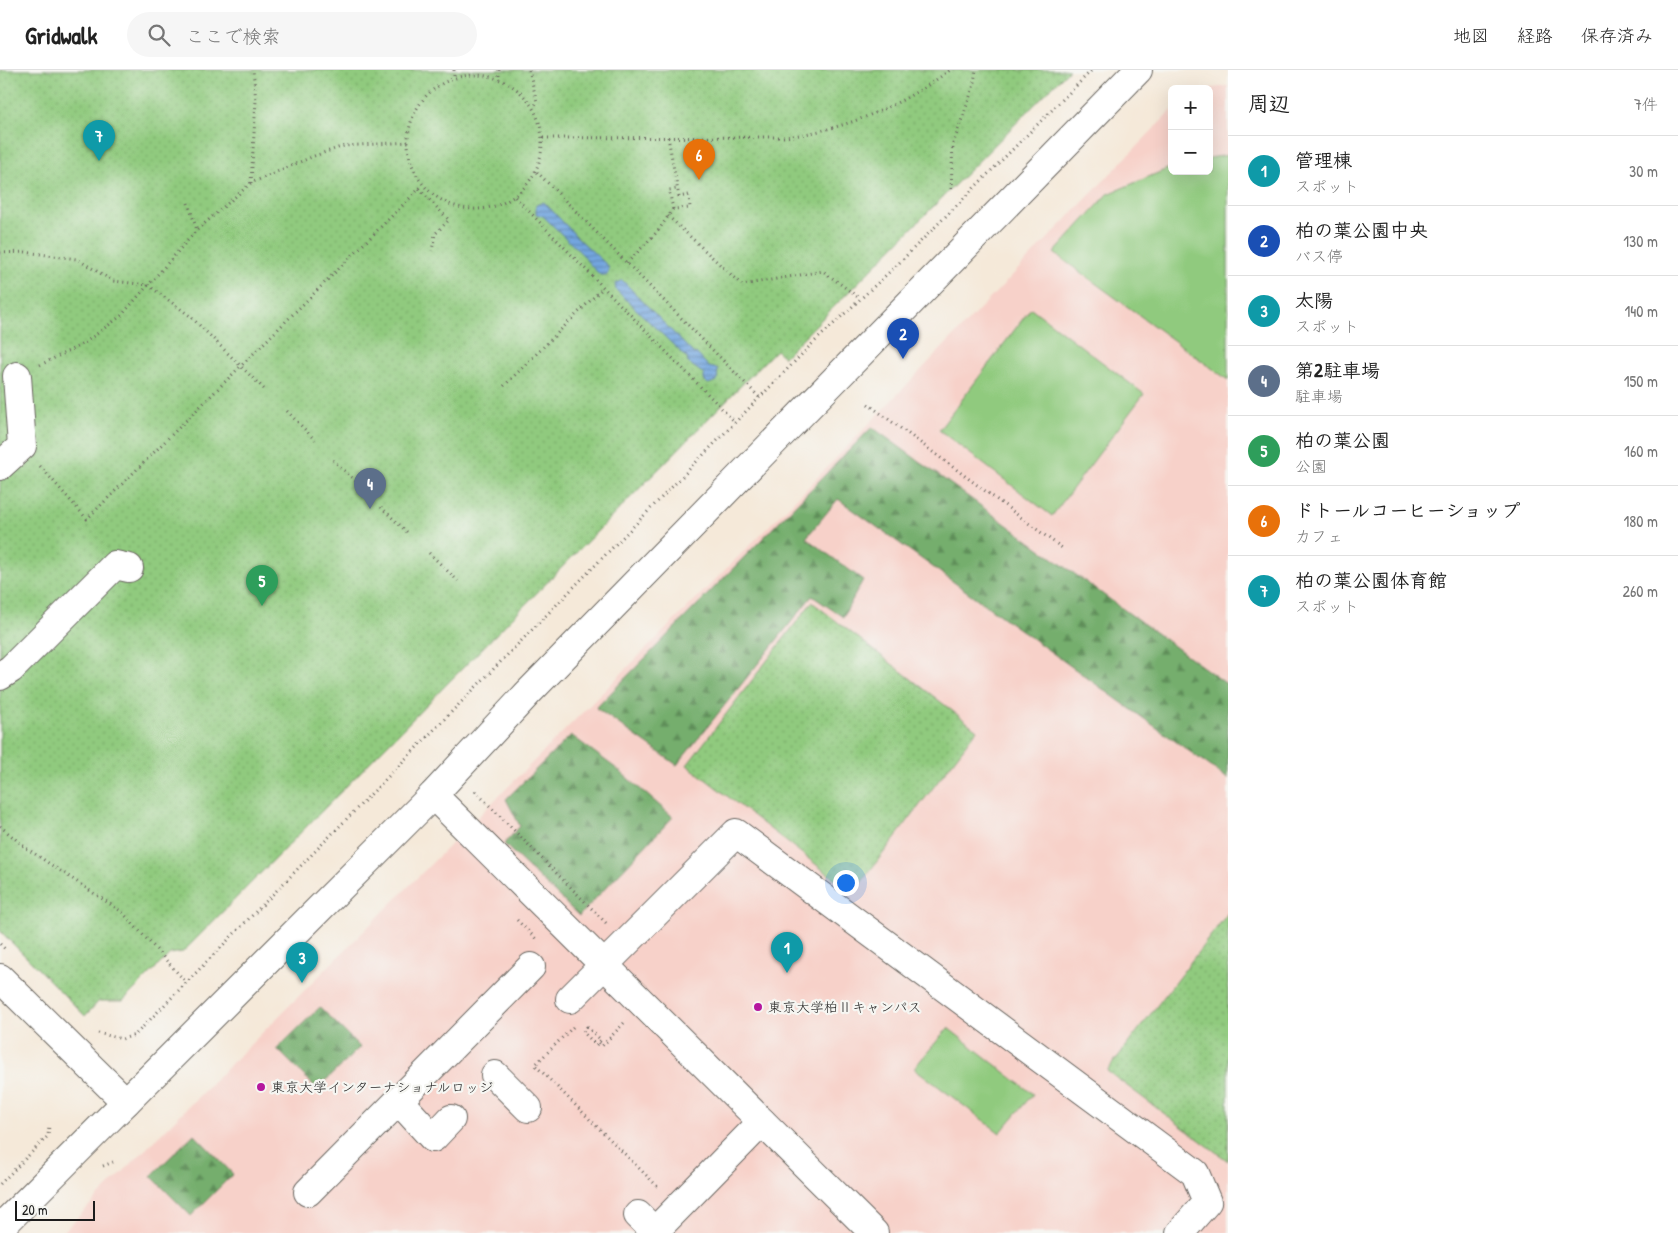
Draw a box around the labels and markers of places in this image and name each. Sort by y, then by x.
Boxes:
pin: 7 [83,120,115,161]
pin: 6 [683,139,715,180]
pin: 2 [887,318,919,359]
pin: 4 [354,468,386,509]
pin: 5 [246,565,278,606]
pin: 1 [771,932,803,973]
pin: 3 [286,942,318,983]
place label: 東京大学柏Ⅱキャンパス [768,997,921,1016]
marker: 東京大学柏Ⅱキャンパス [752,1001,764,1013]
place label: 東京大学インターナショナルロッジ [271,1077,493,1096]
marker: 東京大学インターナショナルロッジ [255,1081,267,1093]

